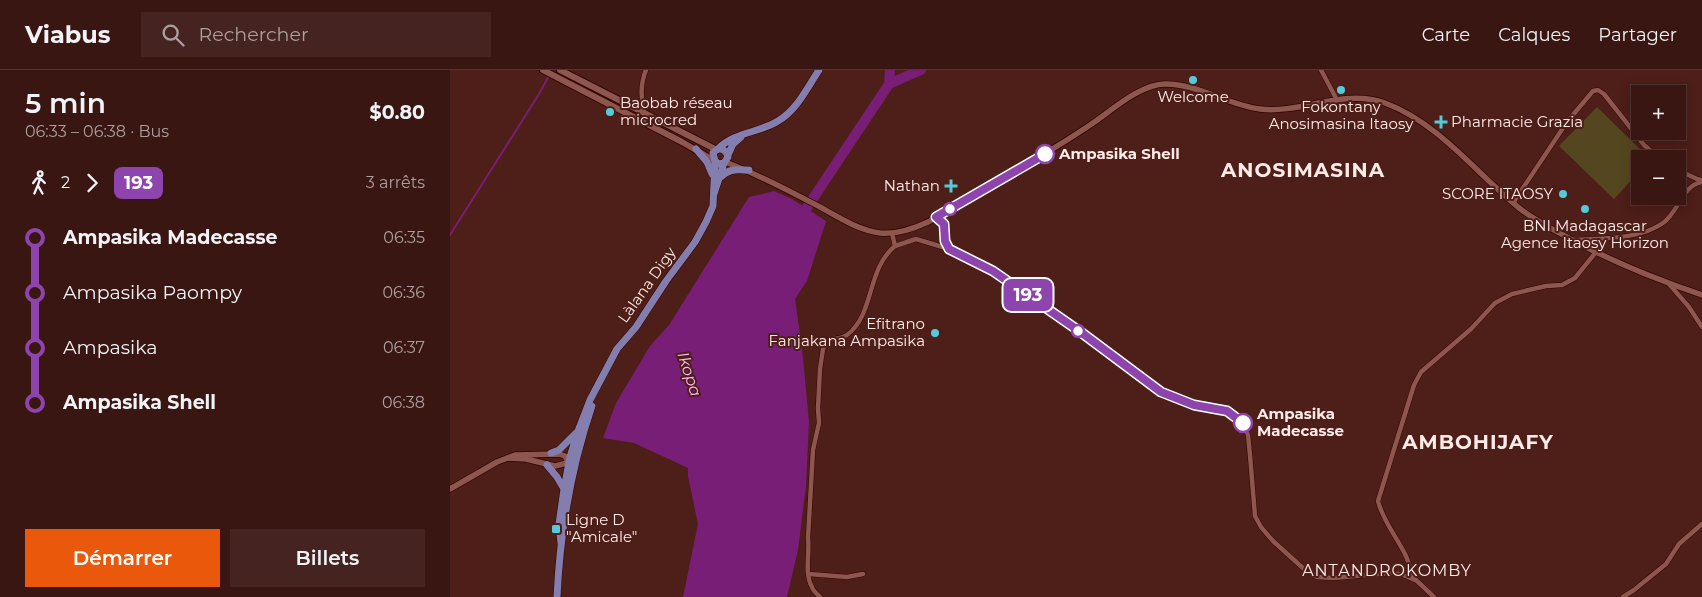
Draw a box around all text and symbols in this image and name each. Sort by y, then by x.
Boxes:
search box [141,12,491,57]
text: Viabus [25,20,111,49]
icon: search [159,21,187,49]
text: Rechercher [199,23,309,46]
text: Carte [1422,24,1470,46]
text: Calques [1498,24,1570,46]
text: Partager [1598,24,1677,46]
marker: Welcome [1187,74,1199,86]
marker: Fokontany Anosimasina Itaosy [1335,84,1347,96]
map controls [1631,85,1686,205]
button: + [1631,85,1686,140]
text: 5 min [25,86,106,120]
place label: Welcome [1157,87,1229,106]
place label: Baobab réseau microcred [620,93,733,129]
place label: Fokontany Anosimasina Itaosy [1269,97,1414,133]
text: $0.80 [370,101,425,124]
marker: Baobab réseau microcred [604,106,616,118]
place label: Pharmacie Grazia [1451,112,1583,131]
marker: Pharmacie Grazia [1435,116,1447,128]
text: 06:33 – 06:38 · Bus [25,122,169,141]
marker: Ampasika Shell [1035,144,1055,164]
place label: Ampasika Shell [1058,144,1180,163]
button: − [1631,150,1686,205]
district label: ANOSIMASINA [1220,158,1385,182]
icon: walk [25,169,53,197]
icon: forward [78,169,106,197]
text: 193 [124,172,153,194]
text: 2 [61,173,70,192]
text: 3 arrêts [366,173,425,192]
place label: Nathan [884,176,940,195]
marker: Nathan [944,179,958,193]
place label: SCORE ITAOSY [1442,184,1553,203]
marker: SCORE ITAOSY [1557,188,1569,200]
unlabelled marker [943,202,957,216]
marker: BNI Madagascar Agence Itaosy Horizon [1579,203,1591,215]
place label: BNI Madagascar Agence Itaosy Horizon [1501,216,1669,252]
text: Ampasika Madecasse [63,226,278,249]
text: 06:35 [383,228,425,247]
street label: Làlana Digy [613,242,680,326]
line badge: 193 [999,279,1057,311]
text: Ampasika Paompy [63,281,242,304]
text: 06:36 [383,283,425,302]
text: 193 [1014,284,1043,306]
place label: Efitrano Fanjakana Ampasika [769,314,925,350]
unlabelled marker [1071,324,1085,338]
marker: Efitrano Fanjakana Ampasika [929,327,941,339]
text: Ampasika [63,336,158,359]
text: 06:37 [383,338,425,357]
water label: Ikopa [673,349,706,399]
text: Ampasika Shell [63,391,216,414]
text: 06:38 [382,393,425,412]
place label: Ampasika Madecasse [1256,404,1344,440]
marker: Ampasika Madecasse [1233,413,1253,433]
district label: AMBOHIJAFY [1401,430,1554,454]
place label: Ligne D "Amicale" [566,510,637,546]
marker: Ligne D "Amicale" [550,523,562,535]
button: Démarrer [25,529,220,587]
button: Billets [230,529,425,587]
district label: ANTANDROKOMBY [1302,561,1472,580]

